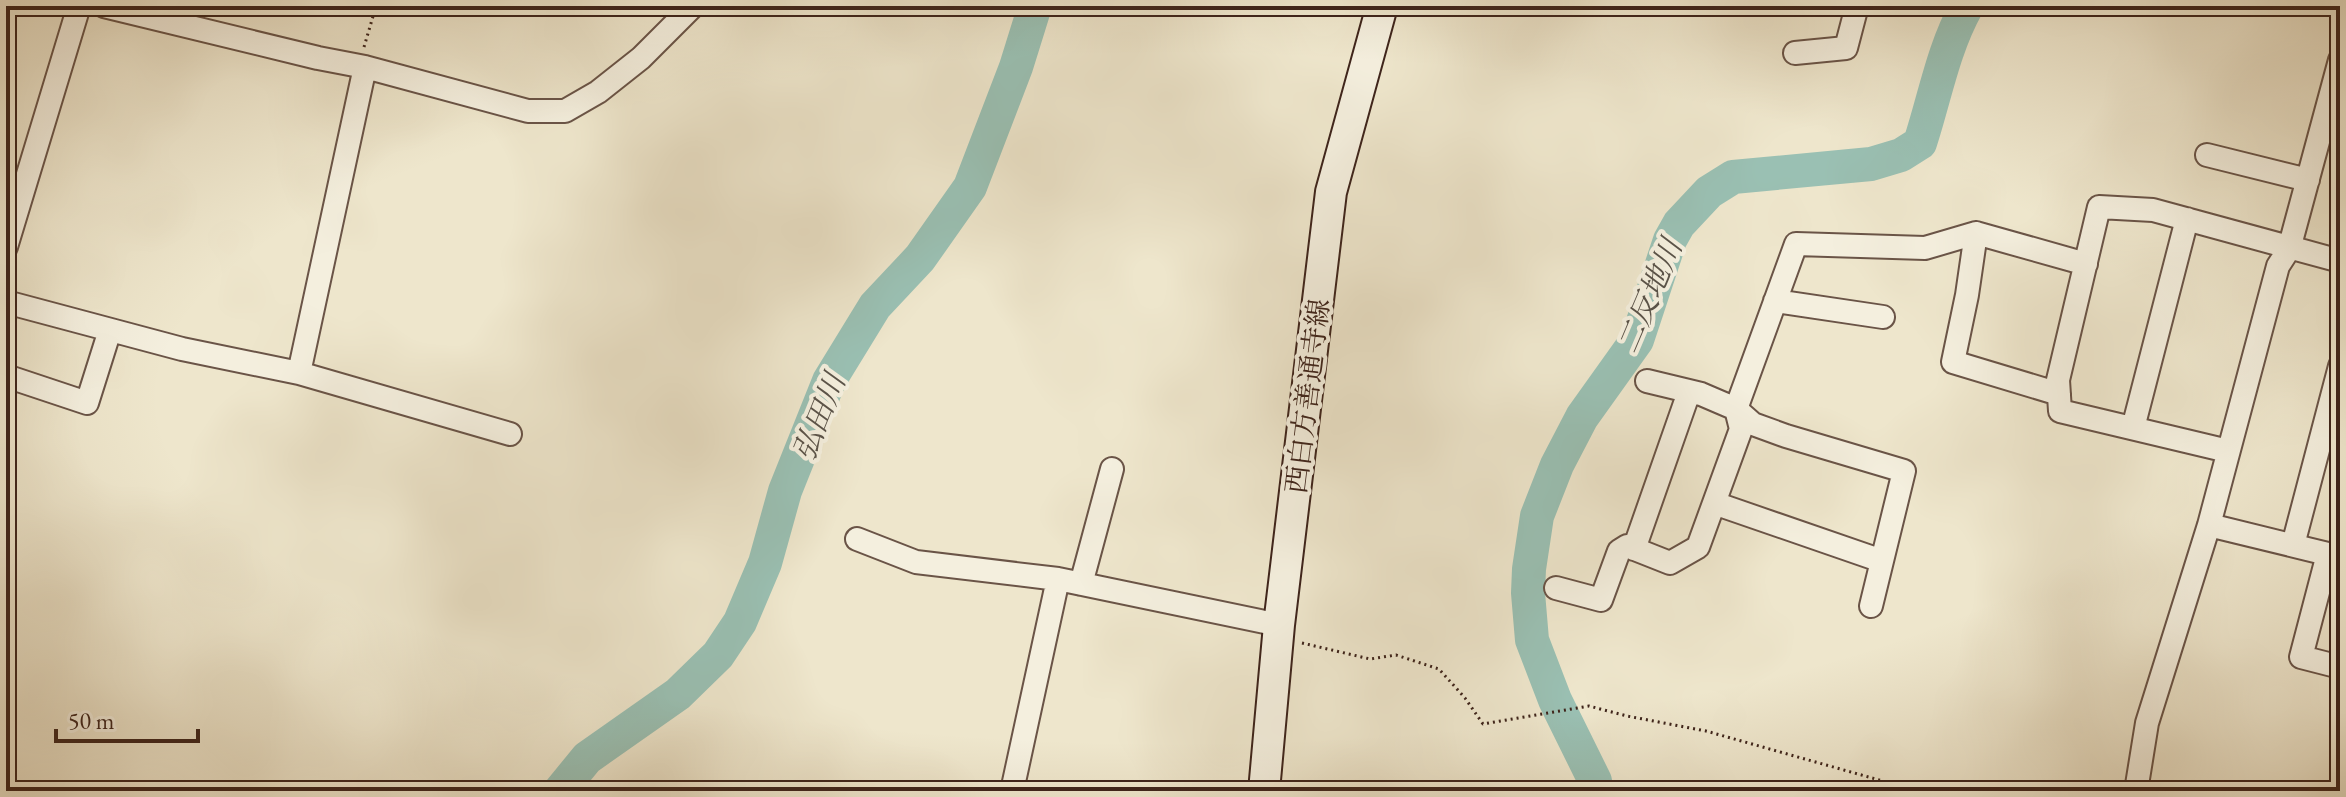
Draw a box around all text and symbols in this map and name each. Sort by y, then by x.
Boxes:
water label: 二反地川 [1608,230,1692,359]
street label: 西白方善通寺線 [1277,297,1337,495]
water label: 弘田川 [784,365,855,466]
scale bar [56,693,198,743]
text: 50 m [68,705,115,736]

